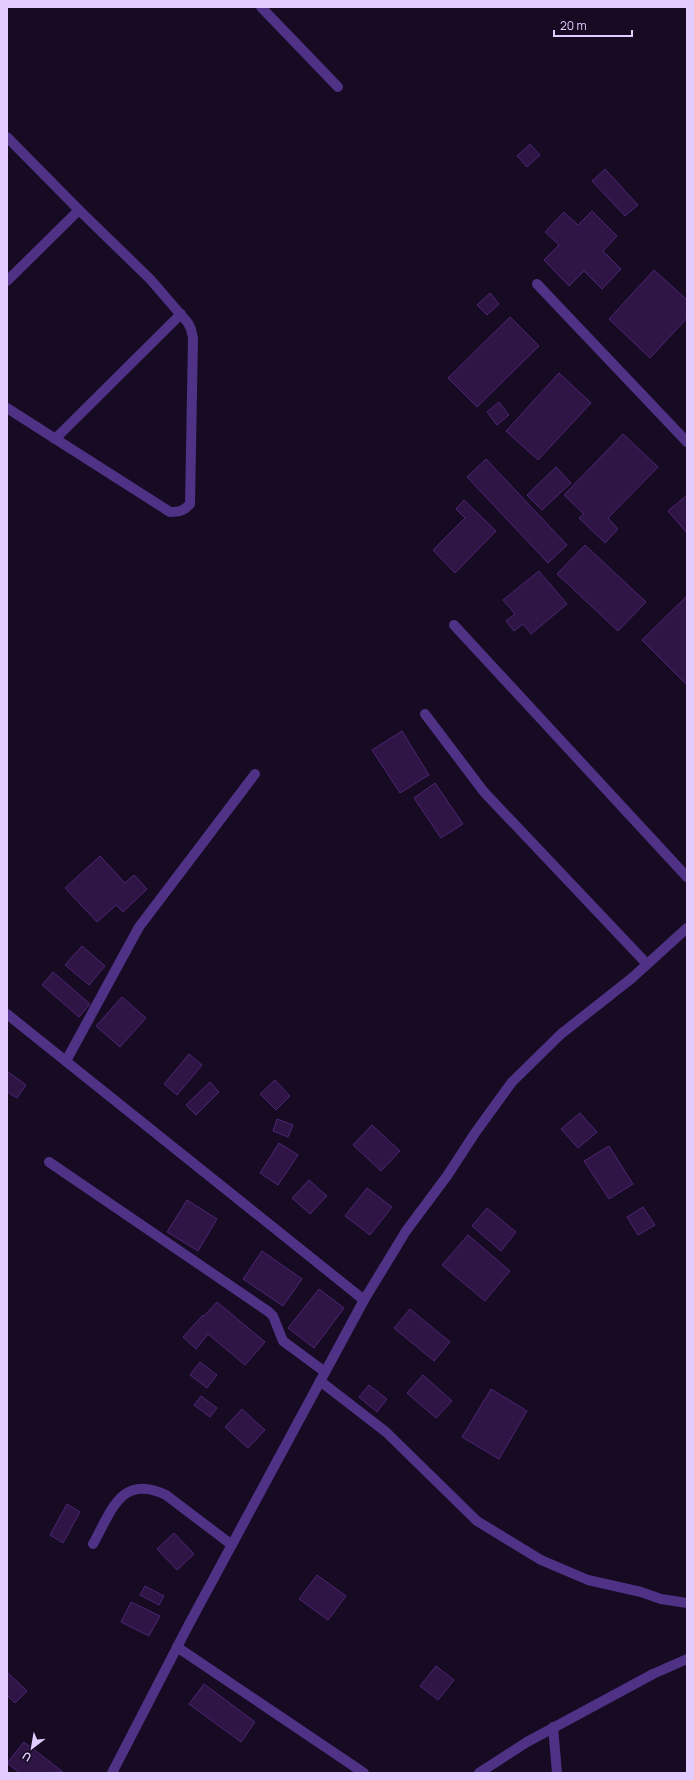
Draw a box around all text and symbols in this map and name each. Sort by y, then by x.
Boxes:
scale bar [554,12,632,38]
text: 20 m [560,17,587,34]
north arrow [12,1728,52,1768]
text: U [19,1748,34,1765]

